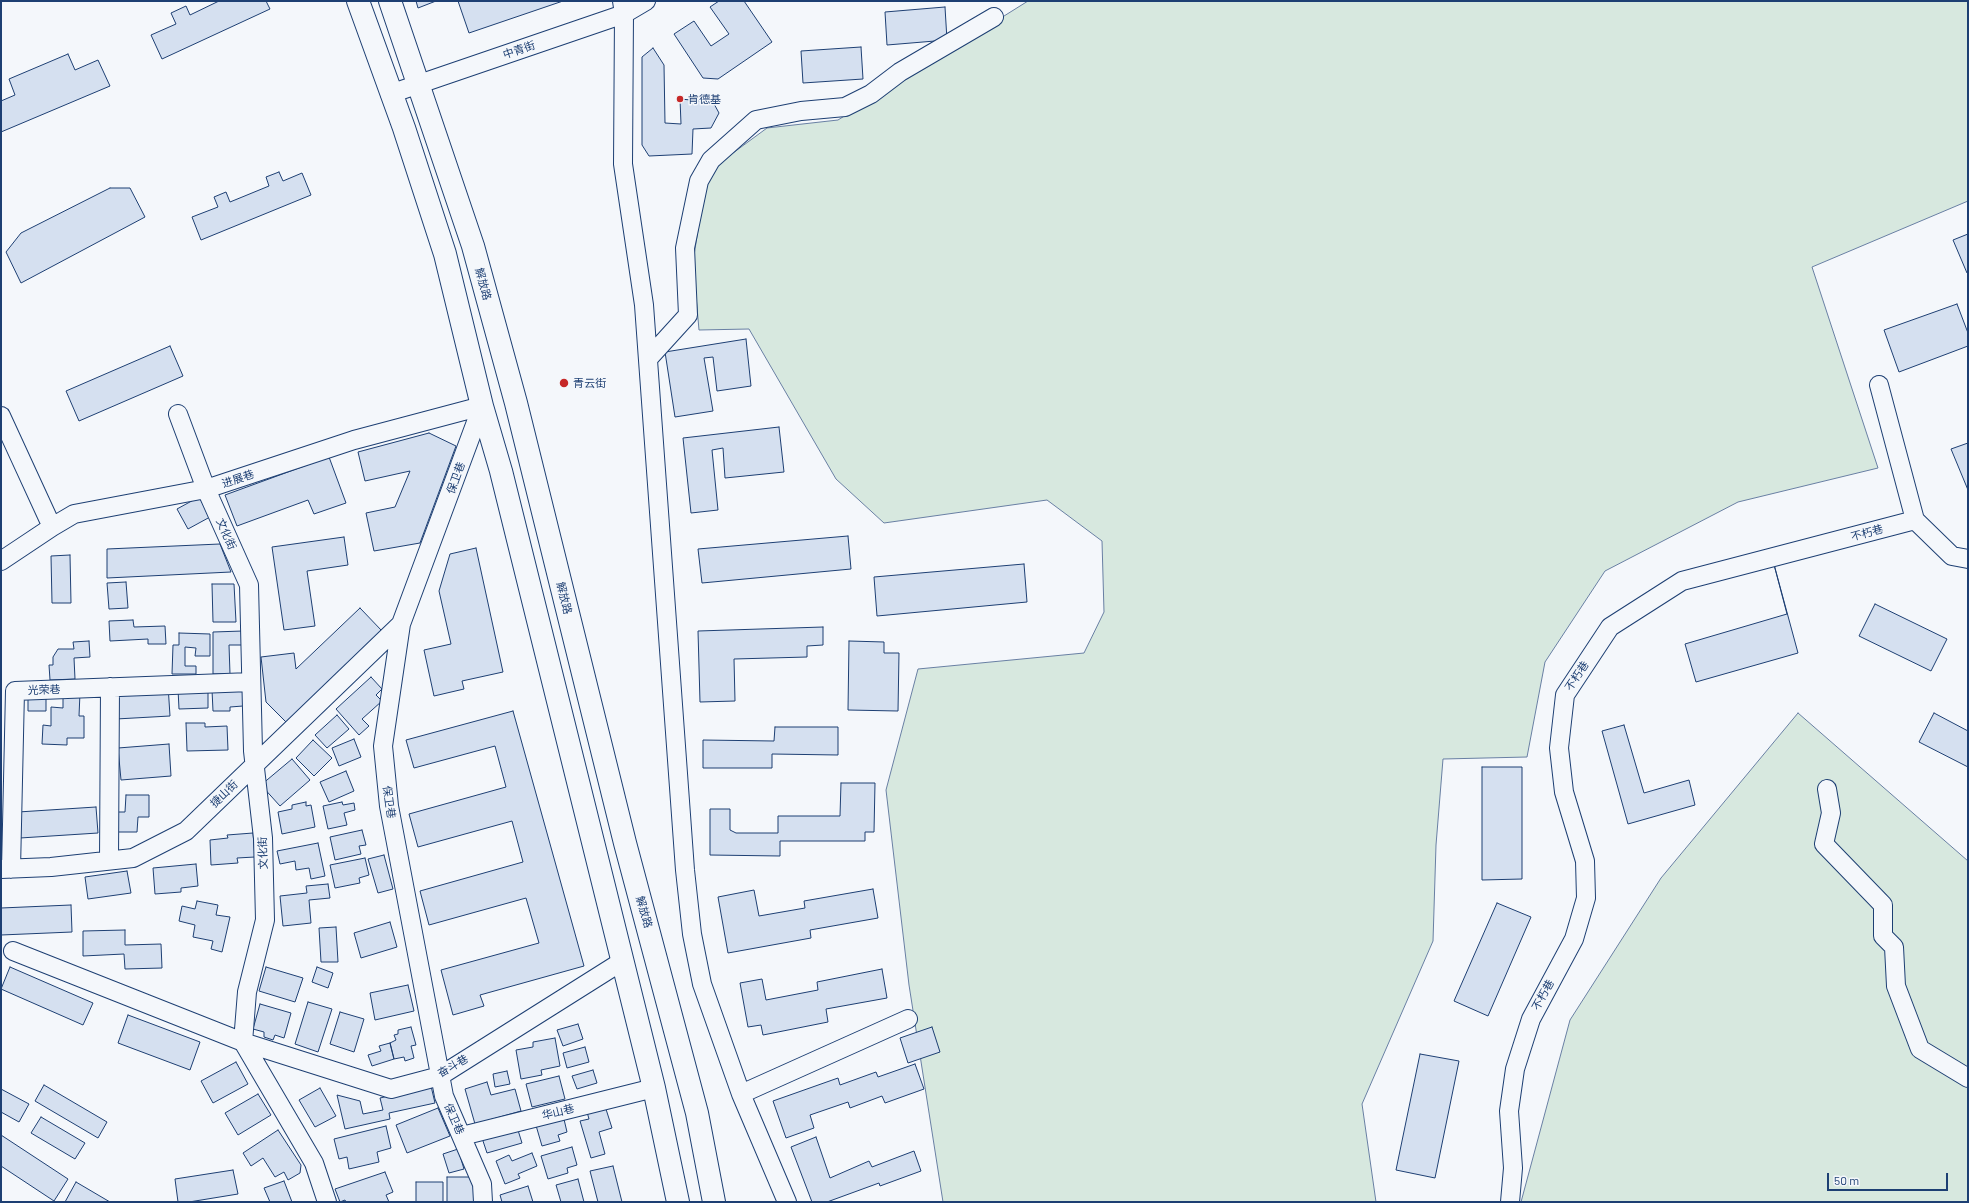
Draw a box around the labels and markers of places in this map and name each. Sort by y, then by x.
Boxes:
place label: 肯德基 [688,92,721,106]
marker: 肯德基 [675,94,685,104]
place label: 青云街 [573,376,606,390]
marker: 青云街 [558,377,570,389]

